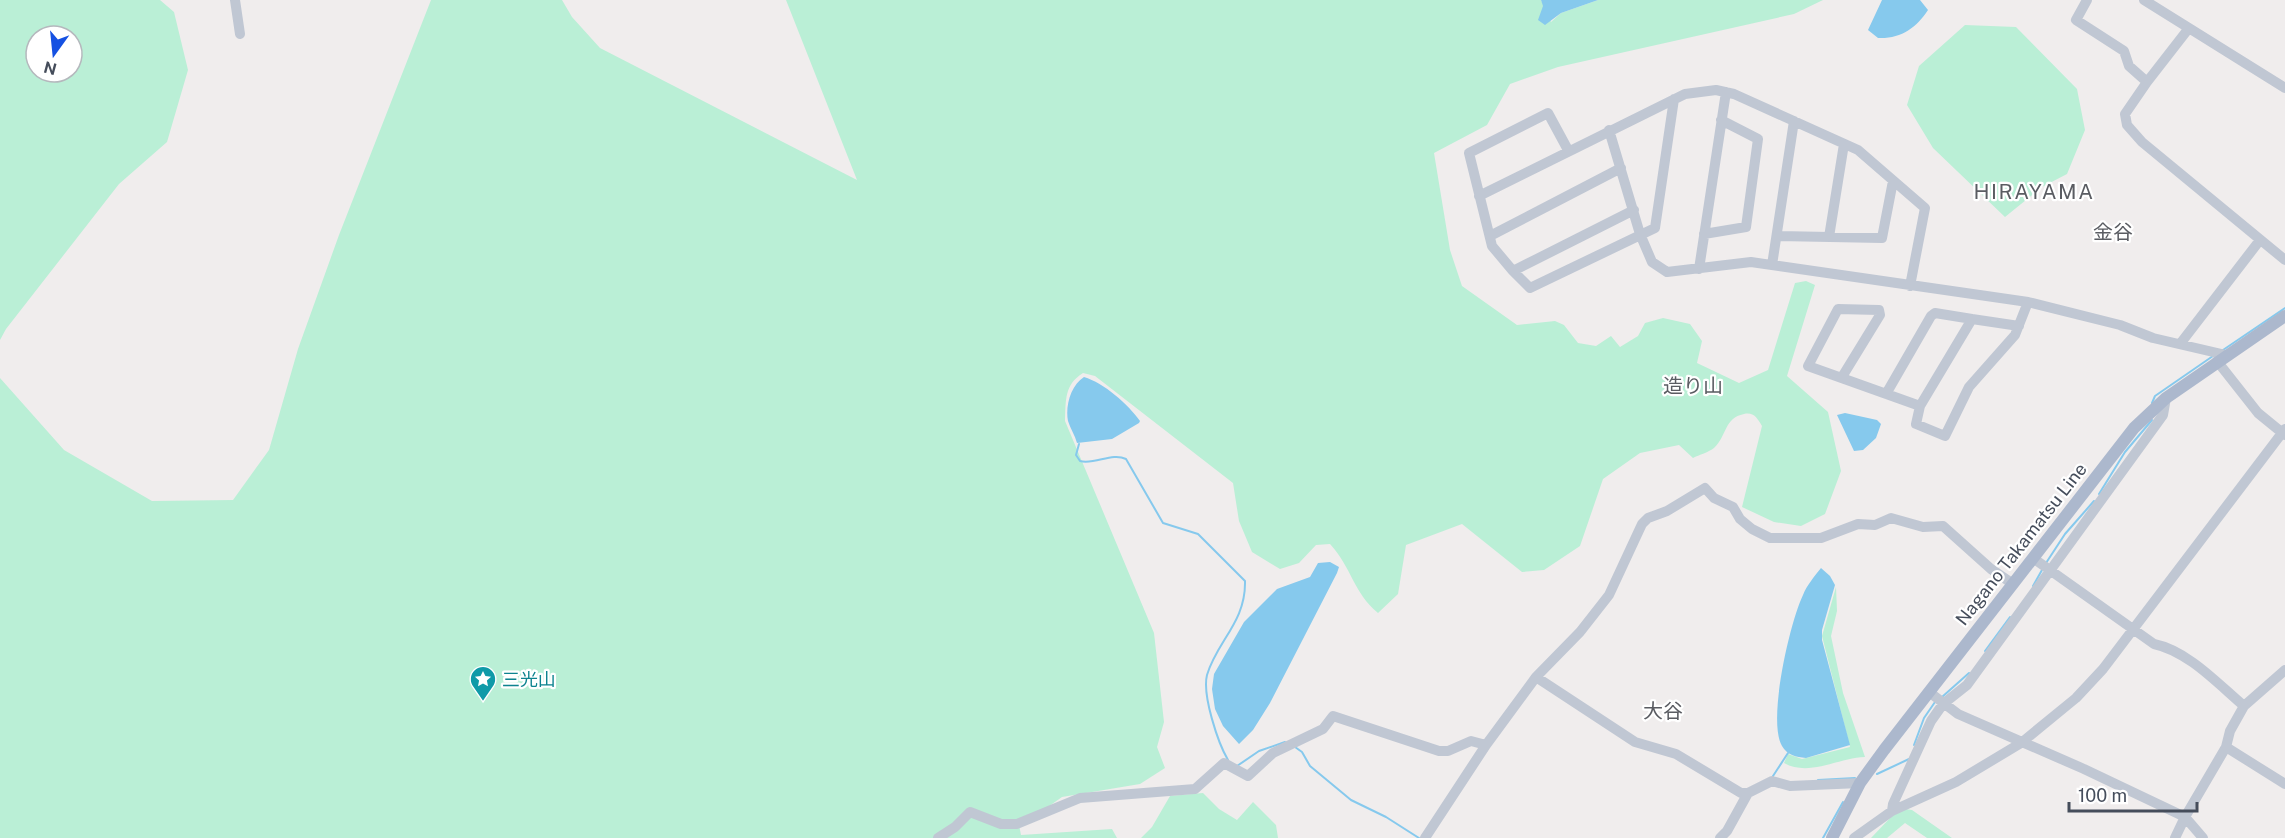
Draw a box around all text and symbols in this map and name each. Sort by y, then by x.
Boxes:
north arrow [24,24,84,84]
text: N [42,57,59,79]
district label: HIRAYAMA [1973,179,2095,204]
district label: 金谷 [2093,220,2133,244]
district label: 造り山 [1663,374,1723,398]
street label: Nagano Takamatsu Line [1951,459,2091,629]
place icon: 三光山 [468,664,498,702]
place label: 三光山 [502,669,556,690]
district label: 大谷 [1643,699,1683,723]
scale bar [2069,775,2196,813]
text: 100 m [2078,785,2127,806]

